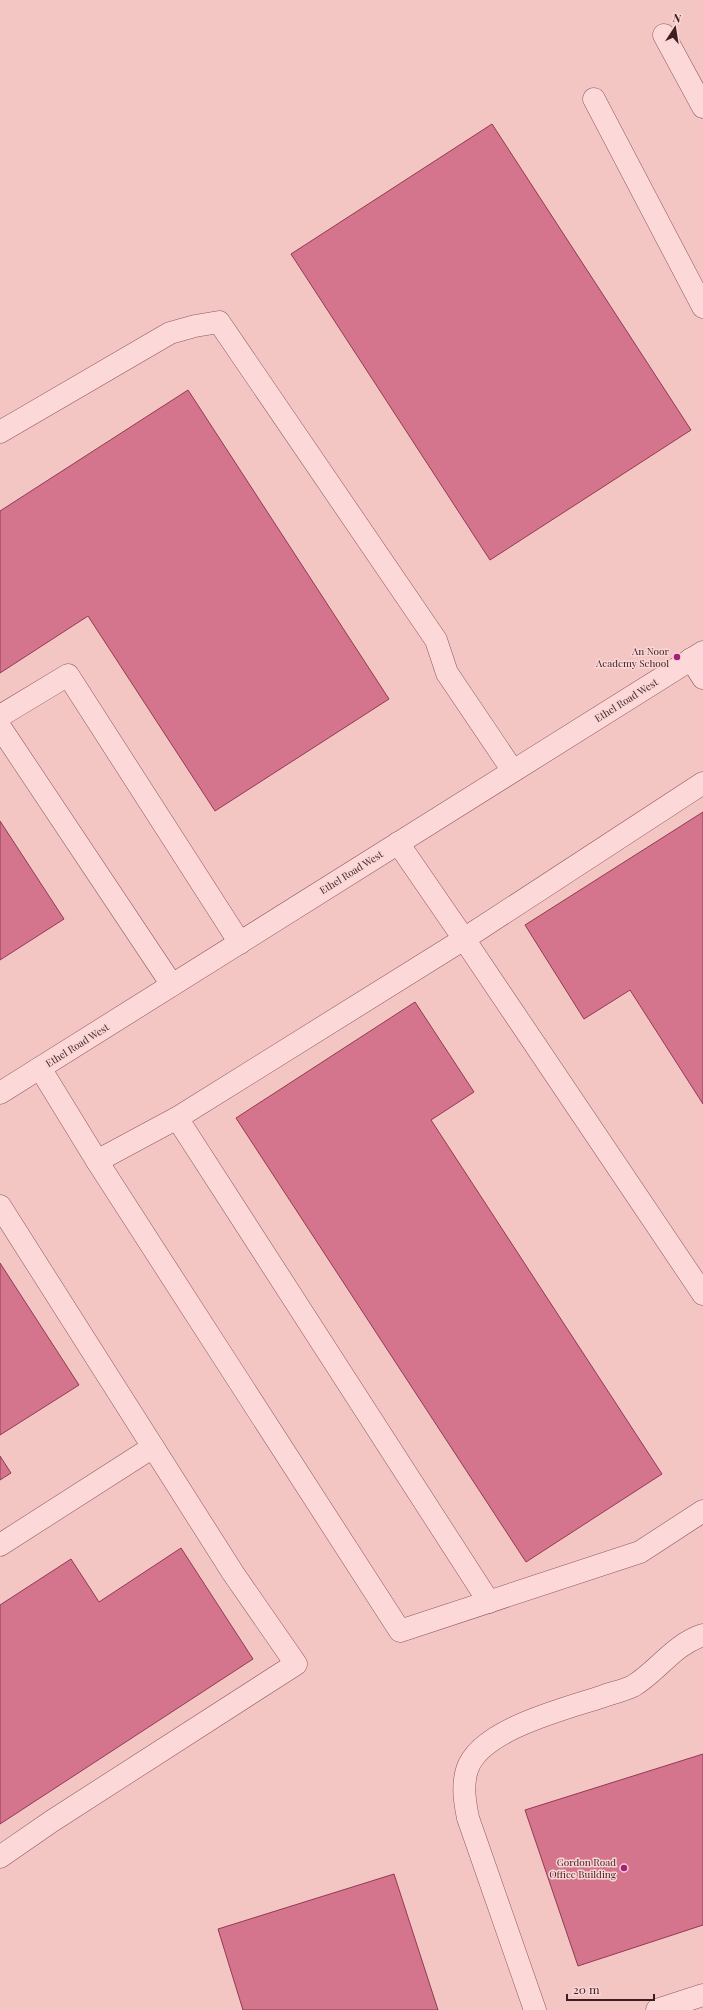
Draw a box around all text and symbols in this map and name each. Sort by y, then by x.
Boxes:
north arrow [655,8,695,48]
text: N [672,10,683,26]
place label: An Noor Academy School [595,644,670,670]
marker: An Noor Academy School [672,652,682,662]
street label: Ethel Road West [592,675,661,725]
street label: Ethel Road West [317,847,386,897]
street label: Ethel Road West [43,1020,112,1070]
place label: Gordon Road Office Building [549,1855,617,1881]
marker: Gordon Road Office Building [619,1863,629,1873]
scale bar [567,1976,654,2002]
text: 20 m [573,1981,600,1997]

